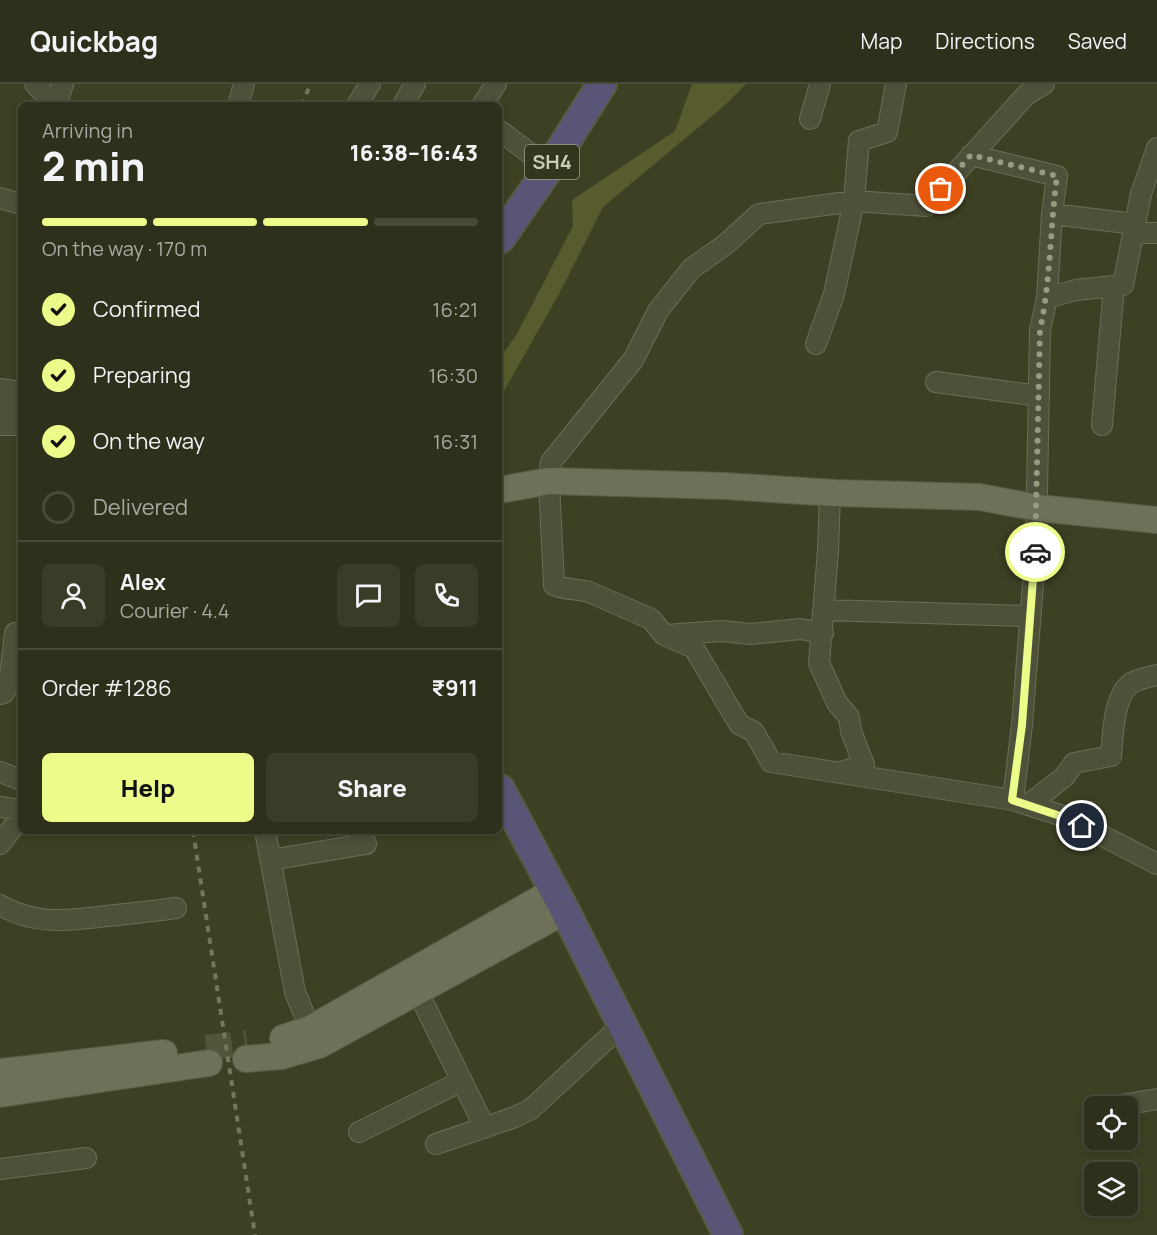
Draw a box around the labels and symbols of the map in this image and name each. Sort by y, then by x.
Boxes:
road number: SH4 [525,145,579,179]
pin [915,163,966,214]
courier [1005,522,1065,582]
pin [1056,800,1107,851]

